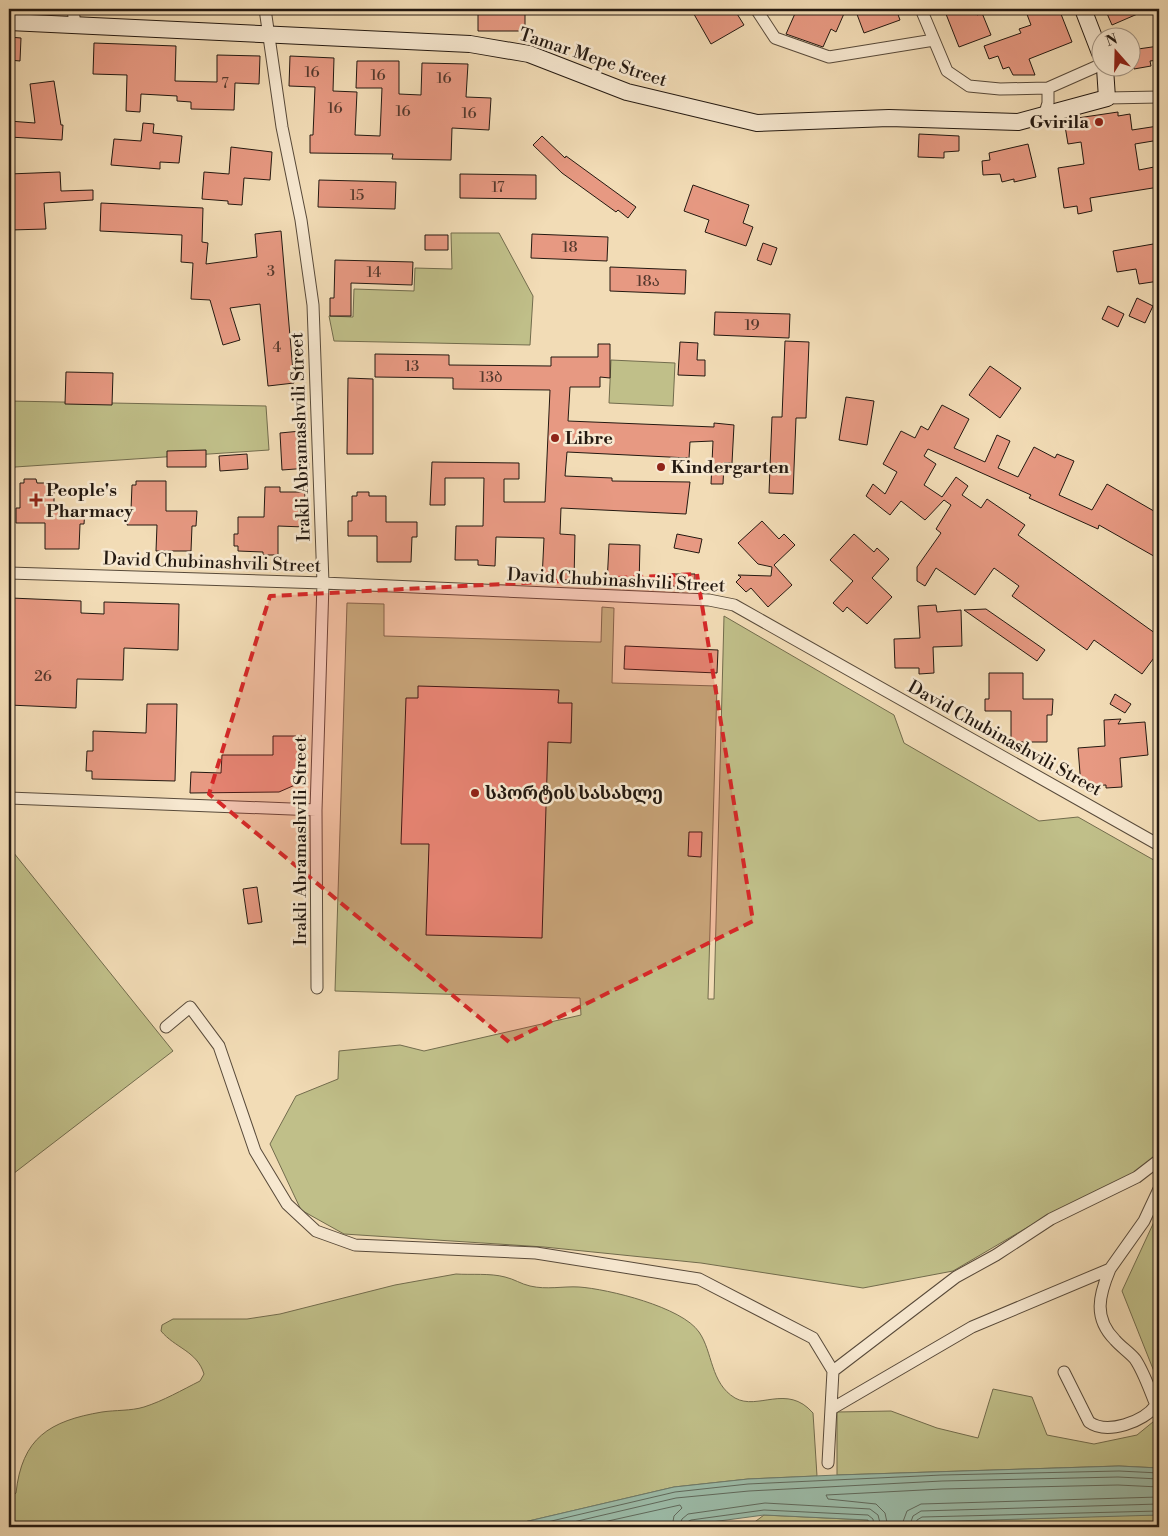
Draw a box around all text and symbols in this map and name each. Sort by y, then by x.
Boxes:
street label: Tamar Mepe Street [516,23,670,92]
north arrow [1090,28,1140,78]
text: N [1104,30,1120,51]
house number: 16 [304,63,320,82]
house number: 16 [370,66,386,85]
house number: 16 [436,69,452,88]
house number: 7 [221,74,229,93]
house number: 16 [327,99,343,118]
house number: 16 [395,102,411,121]
house number: 16 [461,104,477,123]
place label: Gvirila [1029,111,1089,134]
marker: Gvirila [1093,116,1105,128]
house number: 17 [491,178,505,197]
house number: 15 [350,186,364,205]
house number: 18 [562,238,578,257]
house number: 3 [267,262,275,281]
house number: 14 [367,263,381,282]
house number: 18ა [636,272,660,291]
house number: 19 [744,316,760,335]
street label: Irakli Abramashvili Street [285,331,316,542]
house number: 4 [273,338,282,357]
house number: 13 [405,357,419,376]
house number: 13ბ [479,368,503,387]
place label: Libre [565,427,613,450]
marker: Libre [549,432,561,444]
place label: Kindergarten [671,456,789,479]
marker: Kindergarten [655,461,667,473]
place label: People's Pharmacy [46,479,134,523]
marker: People's Pharmacy [30,494,42,506]
street label: David Chubinashvili Street [102,547,322,578]
street label: David Chubinashvili Street [506,563,726,598]
house number: 26 [34,667,52,686]
street label: David Chubinashvili Street [904,675,1106,802]
street label: Irakli Abramashvili Street [289,736,312,946]
place label: სპორტის სასახლე [485,782,663,805]
marker: სპორტის სასახლე [469,787,481,799]

